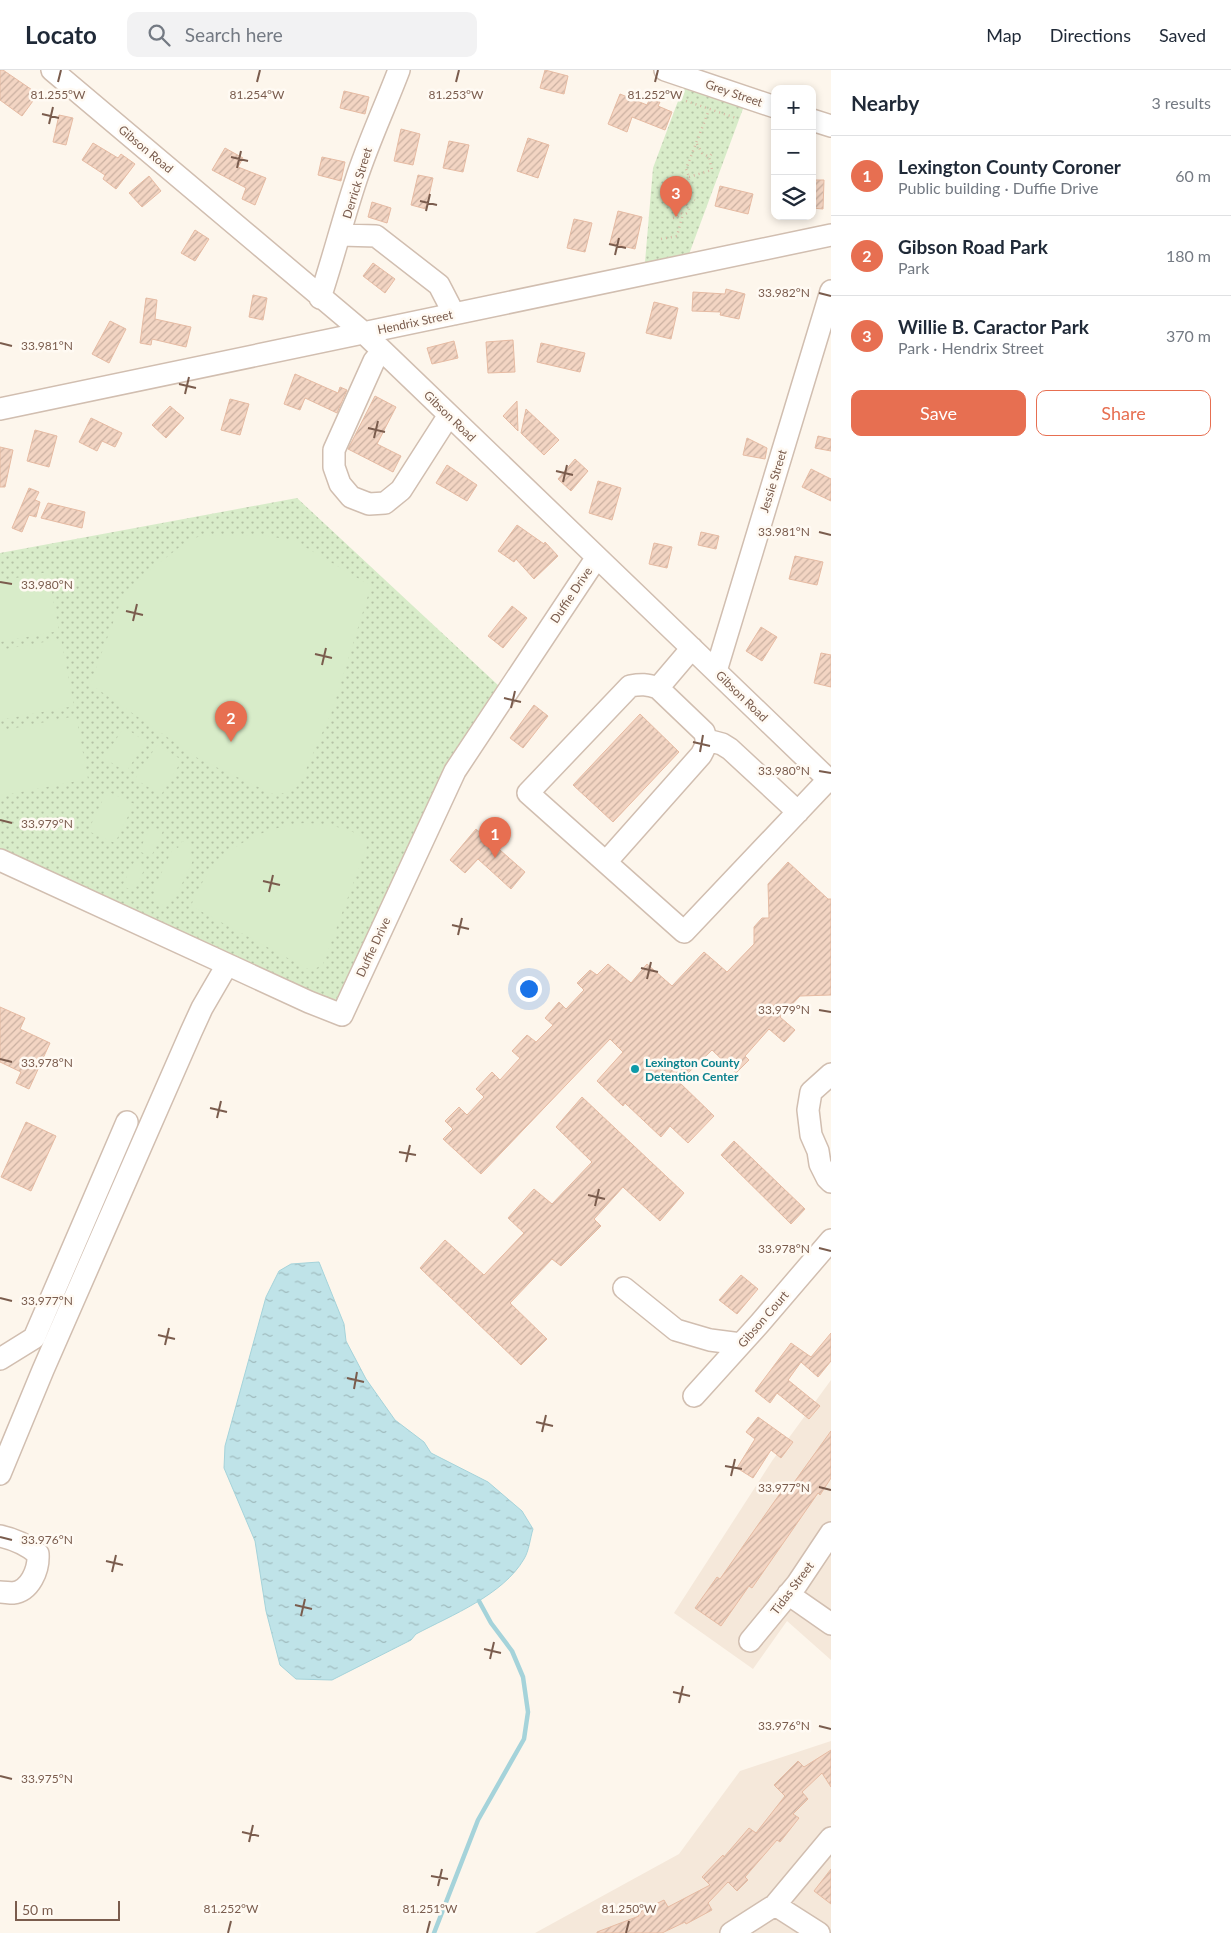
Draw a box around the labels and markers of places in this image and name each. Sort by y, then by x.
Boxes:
pin: 3 [660,176,692,217]
pin: 2 [215,701,247,742]
pin: 1 [479,817,511,858]
place label: Lexington County Detention Center [645,1055,740,1084]
marker: Lexington County Detention Center [629,1063,641,1075]

